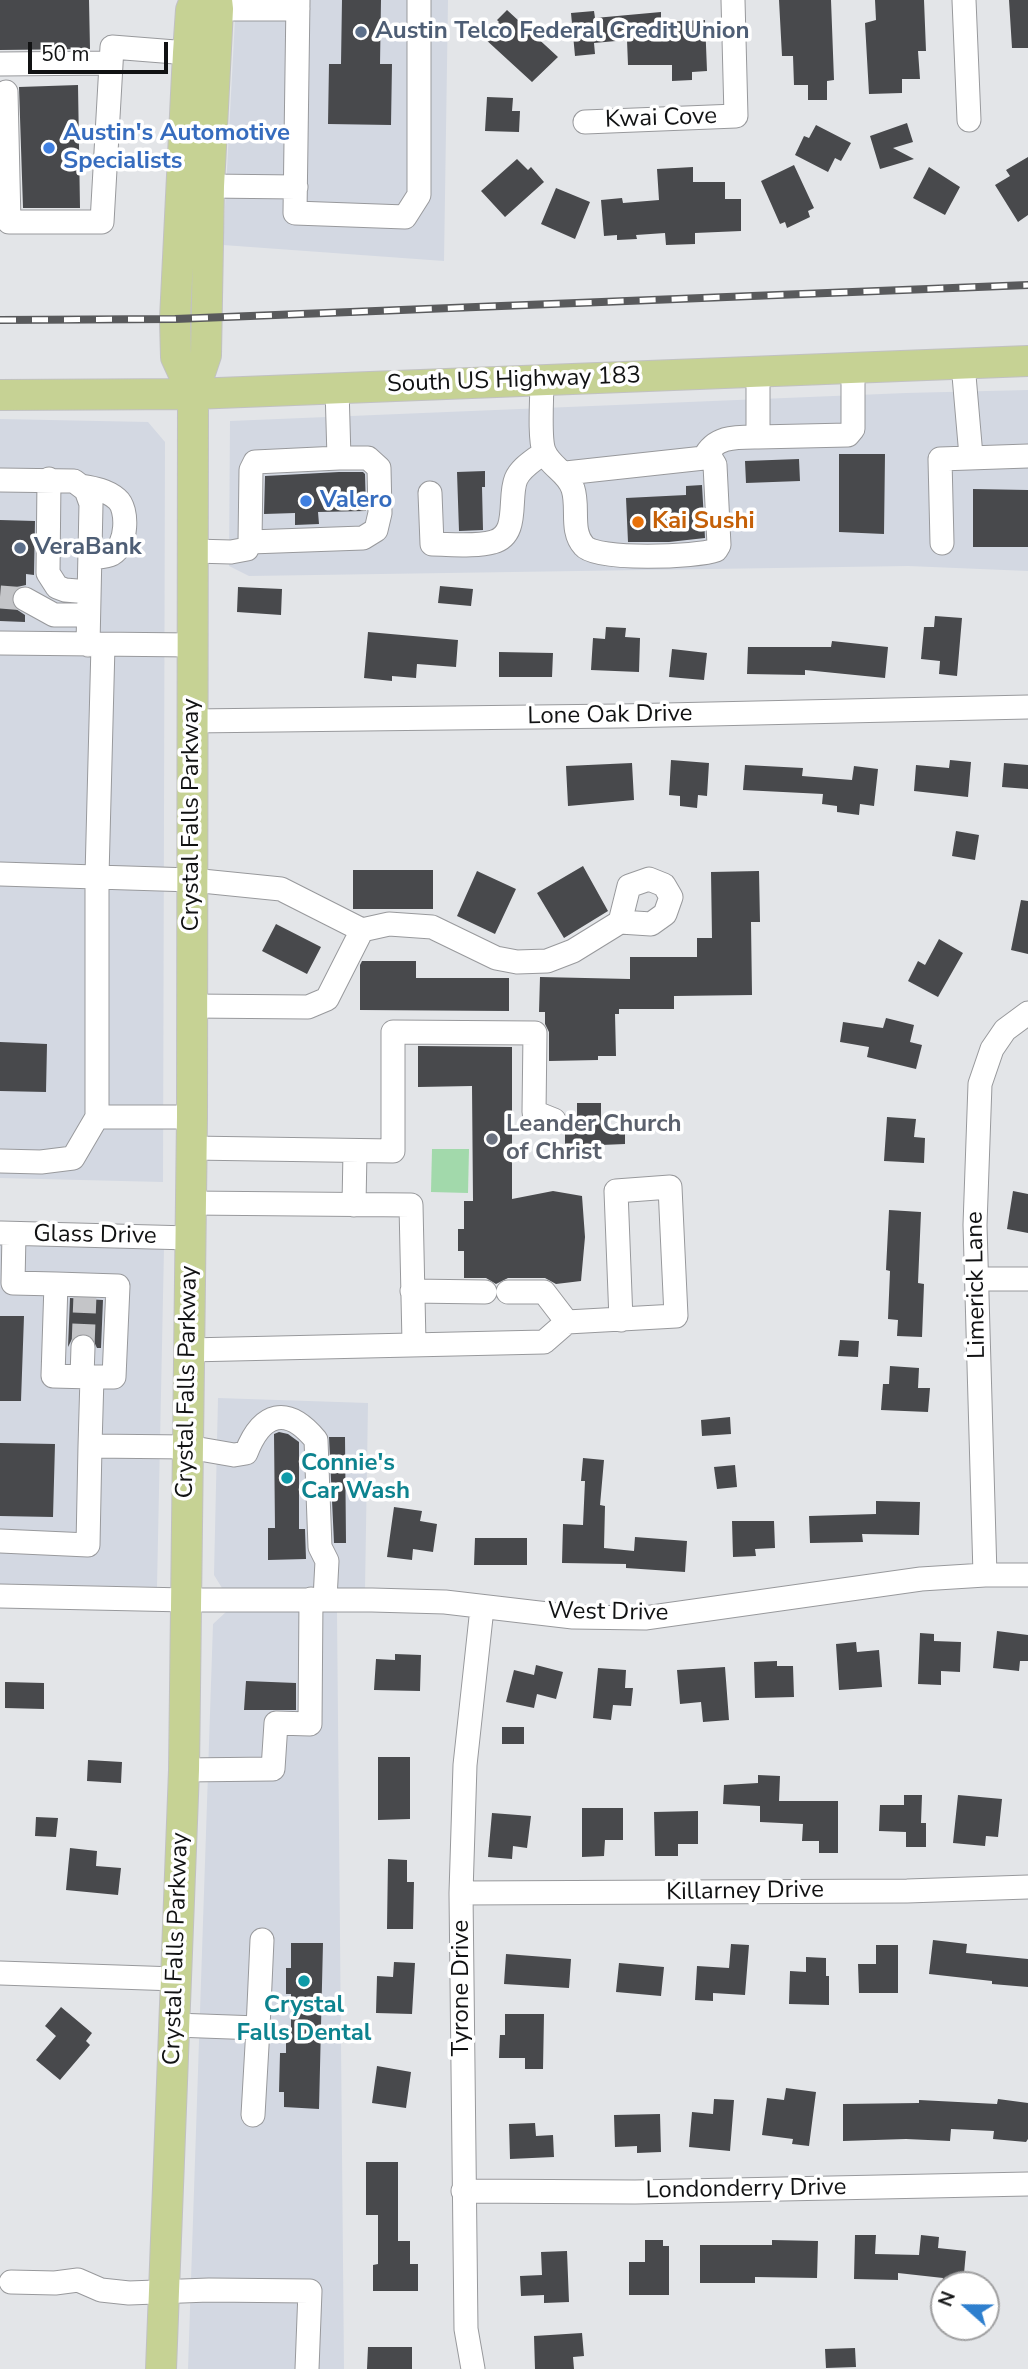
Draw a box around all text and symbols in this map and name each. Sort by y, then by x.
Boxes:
place label: Austin Telco Federal Credit Union [375,18,750,46]
marker: Austin Telco Federal Credit Union [353,24,369,40]
scale bar [32,28,172,72]
text: 50 m [41,40,90,68]
street label: Kwai Cove [604,103,718,135]
place label: Austin's Automotive Specialists [63,120,290,176]
marker: Austin's Automotive Specialists [41,140,57,156]
street label: South US Highway 183 [387,362,641,400]
place label: Valero [320,487,392,515]
marker: Valero [298,493,314,509]
place label: Kai Sushi [652,508,755,536]
marker: Kai Sushi [630,514,646,530]
place label: VeraBank [34,534,142,562]
marker: VeraBank [12,540,28,556]
street label: Crystal Falls Parkway [178,699,206,931]
street label: Lone Oak Drive [527,700,693,732]
place label: Leander Church of Christ [506,1111,682,1167]
marker: Leander Church of Christ [484,1131,500,1147]
street label: Limerick Lane [961,1211,993,1359]
street label: Glass Drive [33,1221,157,1251]
street label: Crystal Falls Parkway [172,1265,204,1499]
place label: Connie's Car Wash [301,1450,410,1506]
marker: Connie's Car Wash [279,1470,295,1486]
street label: West Drive [547,1598,669,1628]
street label: Crystal Falls Parkway [159,1832,195,2066]
street label: Killarney Drive [666,1876,824,1908]
street label: Tyrone Drive [448,1920,476,2056]
marker: Crystal Falls Dental [296,1973,312,1989]
place label: Crystal Falls Dental [237,1992,371,2048]
street label: Londonderry Drive [645,2174,847,2206]
north arrow [930,2271,1000,2341]
text: N [933,2288,962,2310]

